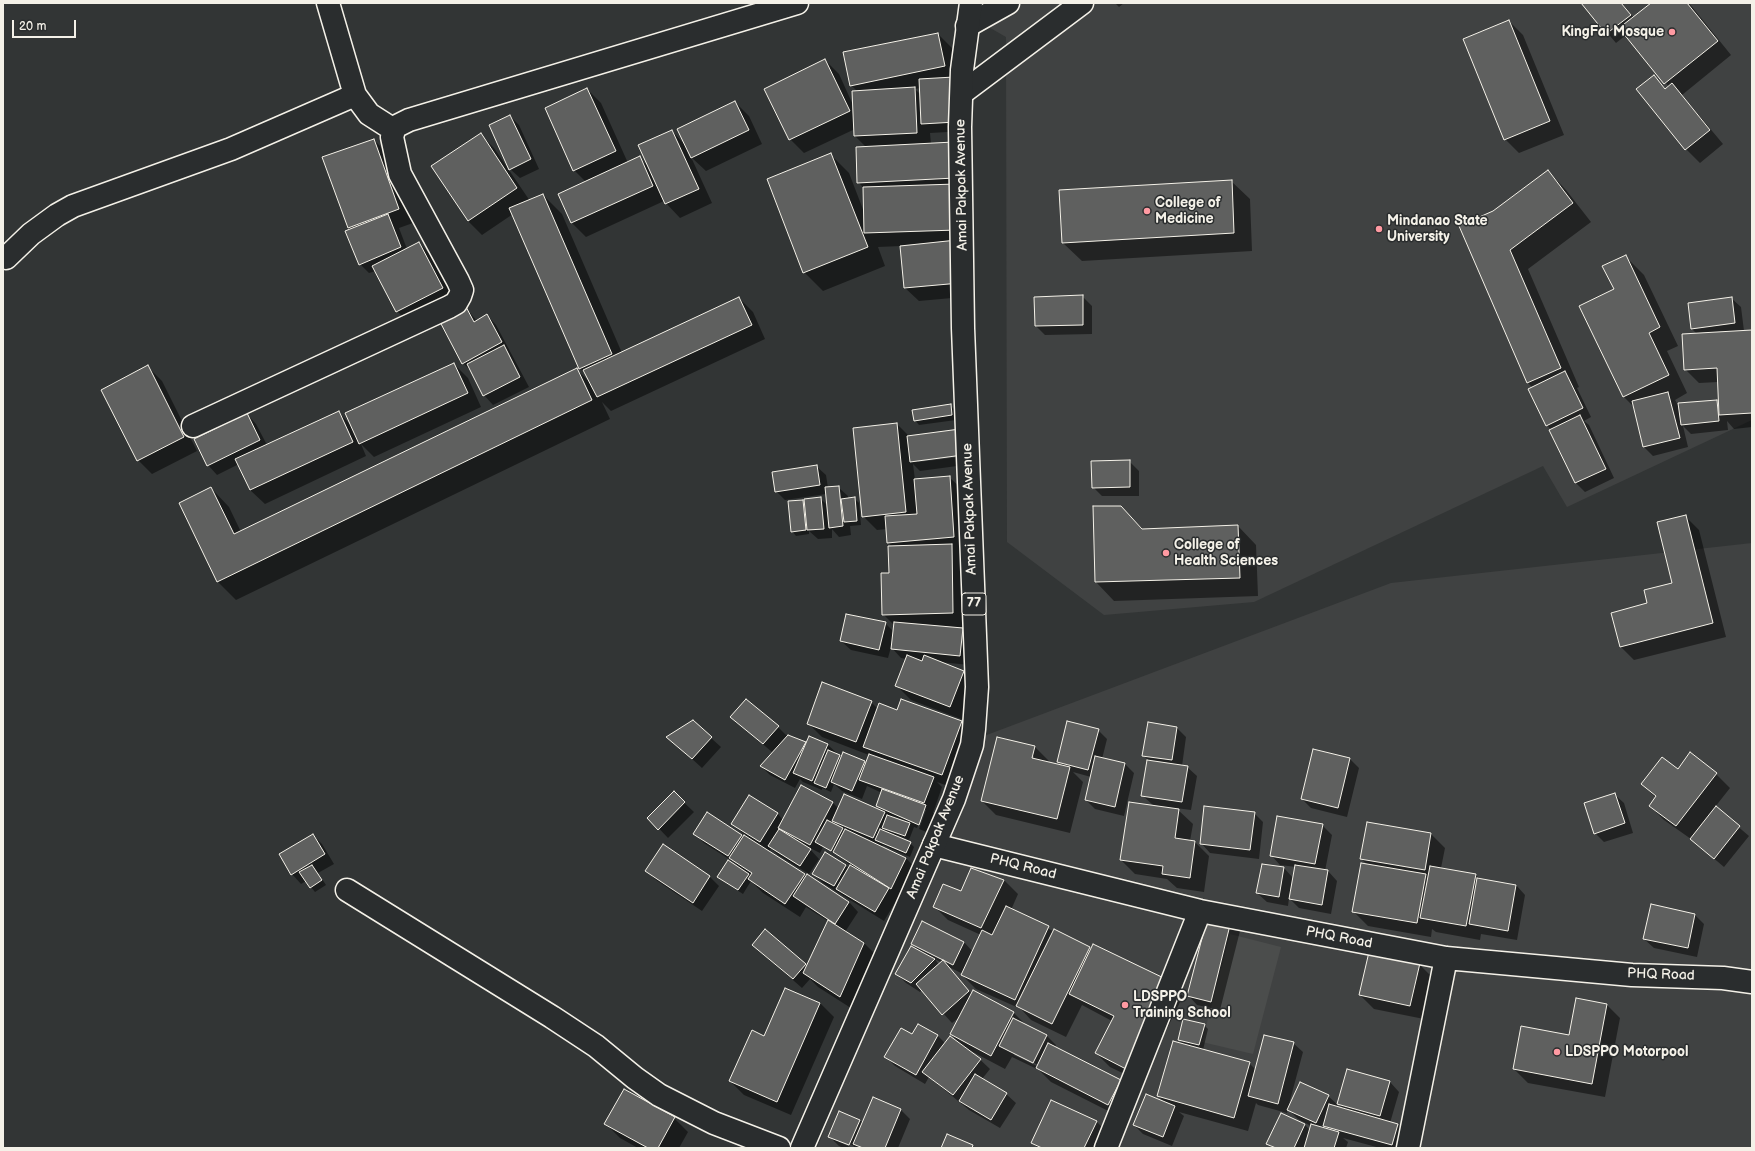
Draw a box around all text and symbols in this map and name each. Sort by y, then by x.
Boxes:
scale bar [14,12,78,38]
text: 20 m [19,19,46,34]
place label: KingFai Mosque [1561,24,1664,40]
marker: KingFai Mosque [1667,27,1677,37]
street label: Amai Pakpak Avenue [952,119,972,251]
place label: College of Medicine [1155,195,1221,228]
marker: College of Medicine [1142,206,1152,216]
place label: Mindanao State University [1387,213,1488,246]
marker: Mindanao State University [1374,224,1384,234]
street label: Amai Pakpak Avenue [959,443,981,575]
place label: College of Health Sciences [1174,537,1278,570]
marker: College of Health Sciences [1161,548,1171,558]
road number: 77 [962,593,986,615]
street label: Amai Pakpak Avenue [904,773,968,901]
street label: PHQ Road [988,851,1058,883]
street label: PHQ Road [1304,923,1374,953]
street label: PHQ Road [1627,965,1695,985]
place label: LDSPPO Training School [1133,989,1231,1022]
marker: LDSPPO Training School [1120,1000,1130,1010]
place label: LDSPPO Motorpool [1565,1044,1688,1060]
marker: LDSPPO Motorpool [1552,1047,1562,1057]

